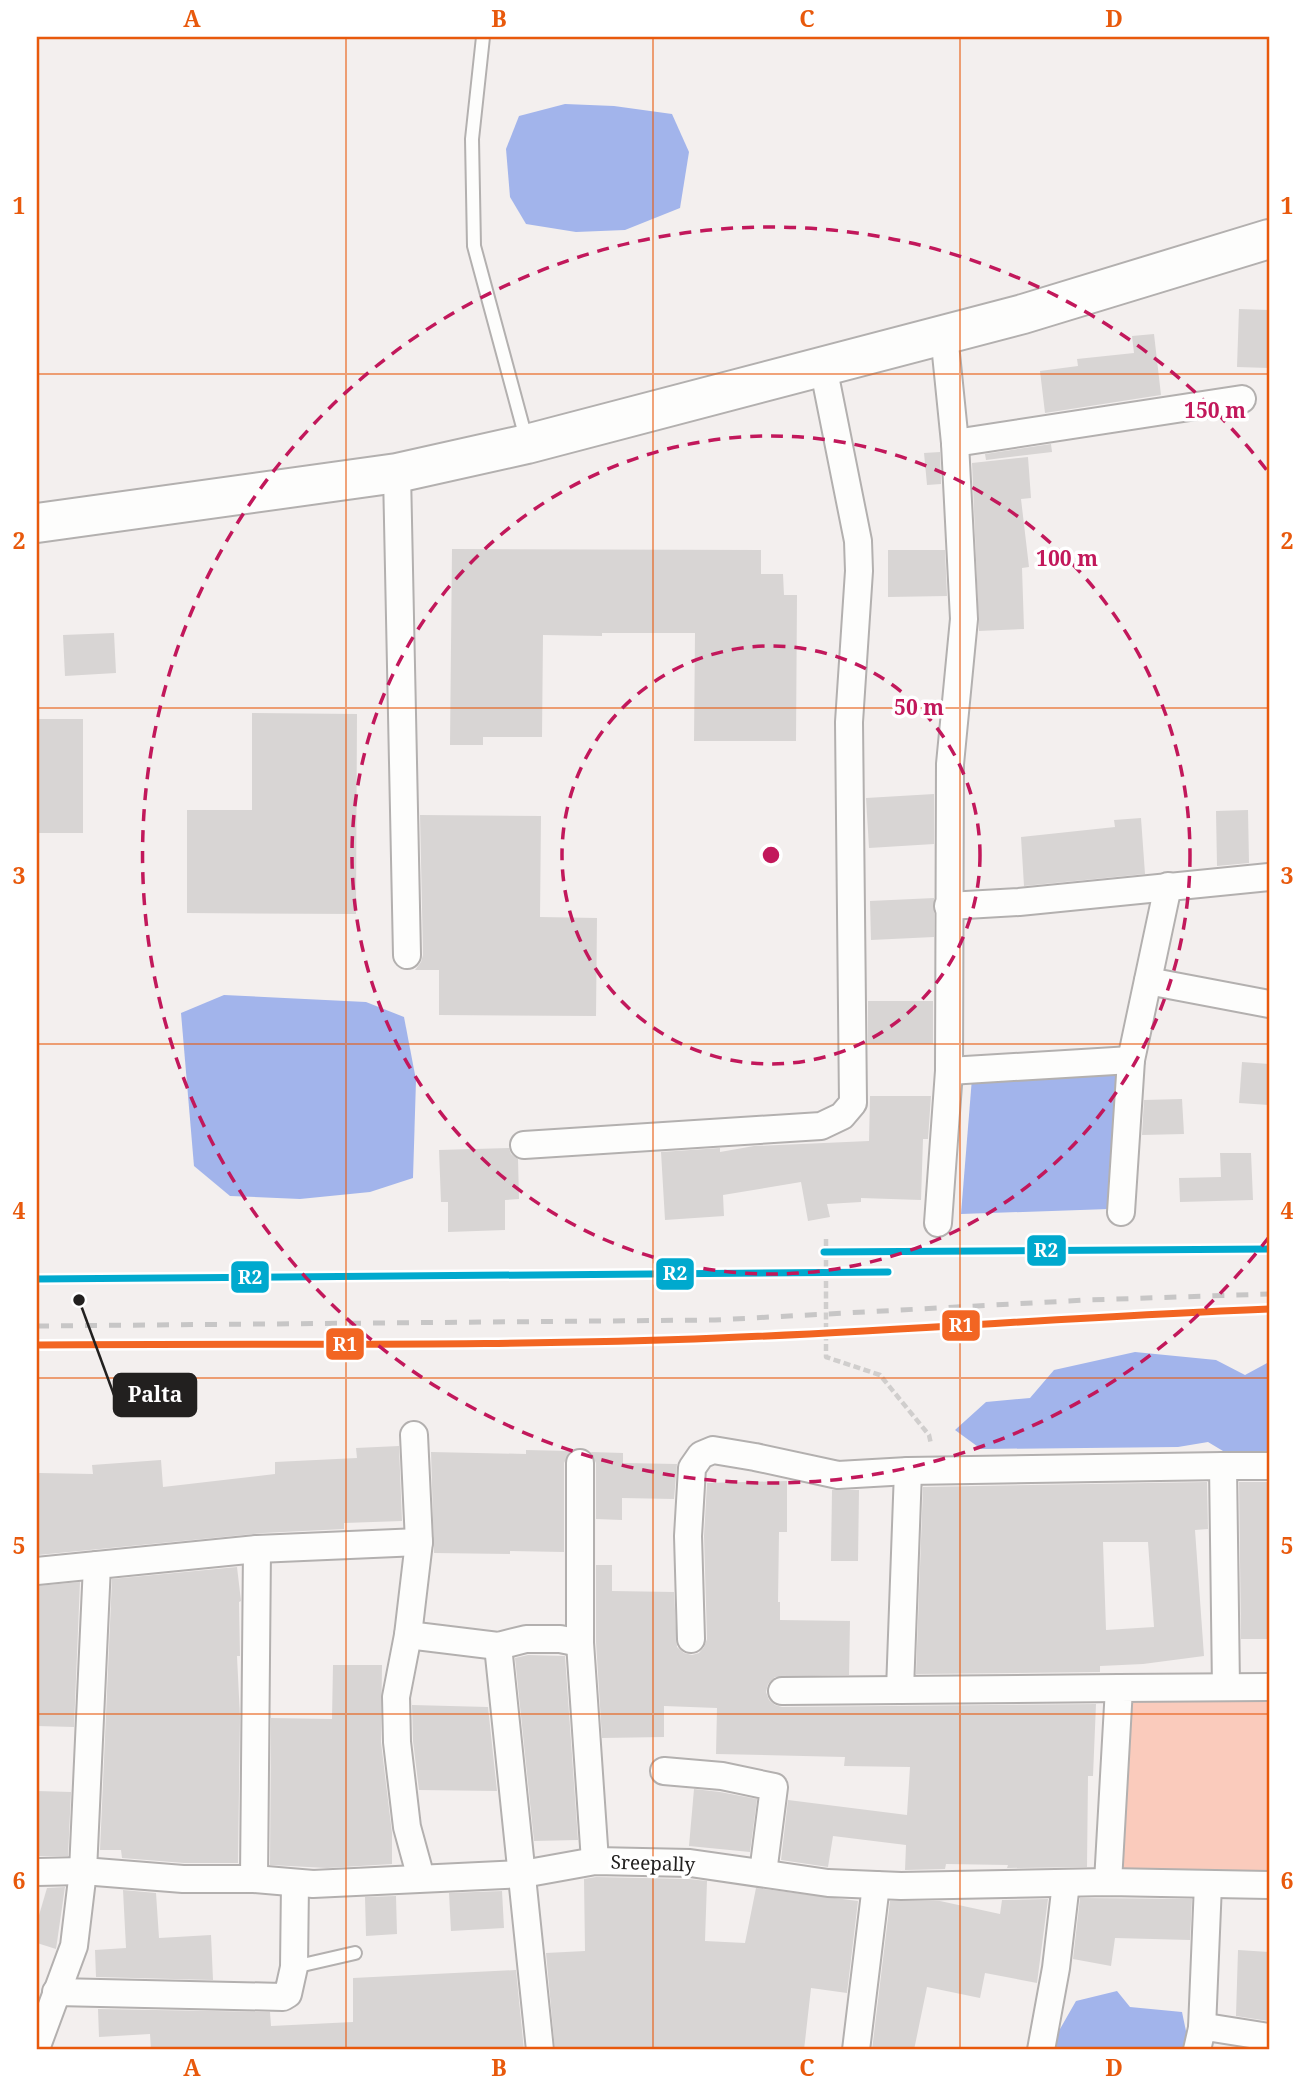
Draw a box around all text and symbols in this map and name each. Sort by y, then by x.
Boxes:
text: A [183,2,201,34]
text: B [491,2,507,34]
text: C [799,2,815,34]
text: D [1105,2,1123,34]
text: 1 [13,189,26,221]
text: 1 [1281,189,1294,221]
text: 150 m [1184,396,1246,424]
text: 2 [13,524,26,556]
text: 2 [1281,524,1294,556]
text: 100 m [1036,544,1098,572]
text: 50 m [894,693,944,721]
centre of rings [759,843,783,867]
text: 3 [13,859,26,891]
text: 3 [1281,859,1294,891]
text: 4 [13,1194,26,1226]
text: 4 [1281,1194,1294,1226]
line badge: R2 [1026,1234,1067,1267]
text: R2 [1034,1237,1058,1263]
line badge: R2 [655,1257,695,1291]
line badge: R2 [230,1260,270,1294]
text: R2 [663,1260,687,1286]
text: R2 [238,1264,262,1290]
line badge: R1 [941,1309,981,1342]
text: R1 [949,1312,973,1338]
line badge: R1 [325,1327,365,1361]
text: R1 [333,1331,357,1357]
callout: Palta [114,1374,196,1416]
text: Palta [128,1380,182,1408]
text: 5 [13,1529,26,1561]
text: 5 [1281,1529,1294,1561]
street label: Sreepally [610,1849,696,1877]
text: 6 [13,1864,26,1896]
text: 6 [1281,1864,1294,1896]
text: A [183,2051,201,2083]
text: B [491,2051,507,2083]
text: C [799,2051,815,2083]
text: D [1105,2051,1123,2083]

